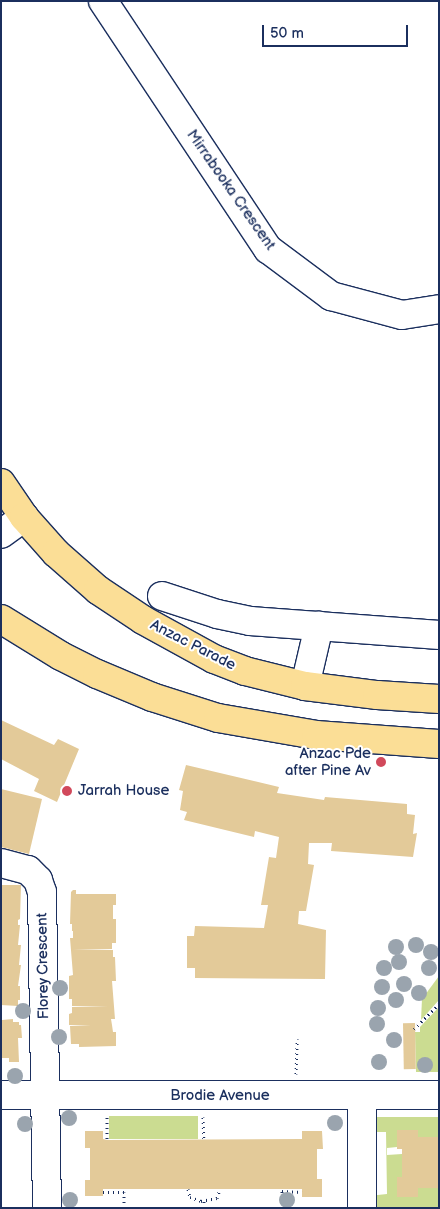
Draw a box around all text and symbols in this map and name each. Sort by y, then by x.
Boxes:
scale bar [265,15,411,47]
text: 50 m [270,24,304,43]
street label: Mirrabooka Crescent [183,126,279,254]
street label: Anzac Parade [147,616,239,674]
place label: Anzac Pde after Pine Av [285,744,371,779]
marker: Anzac Pde after Pine Av [375,756,387,768]
place label: Jarrah House [78,782,169,800]
marker: Jarrah House [60,784,74,798]
street label: Florey Crescent [33,912,53,1020]
street label: Brodie Avenue [170,1087,270,1105]

